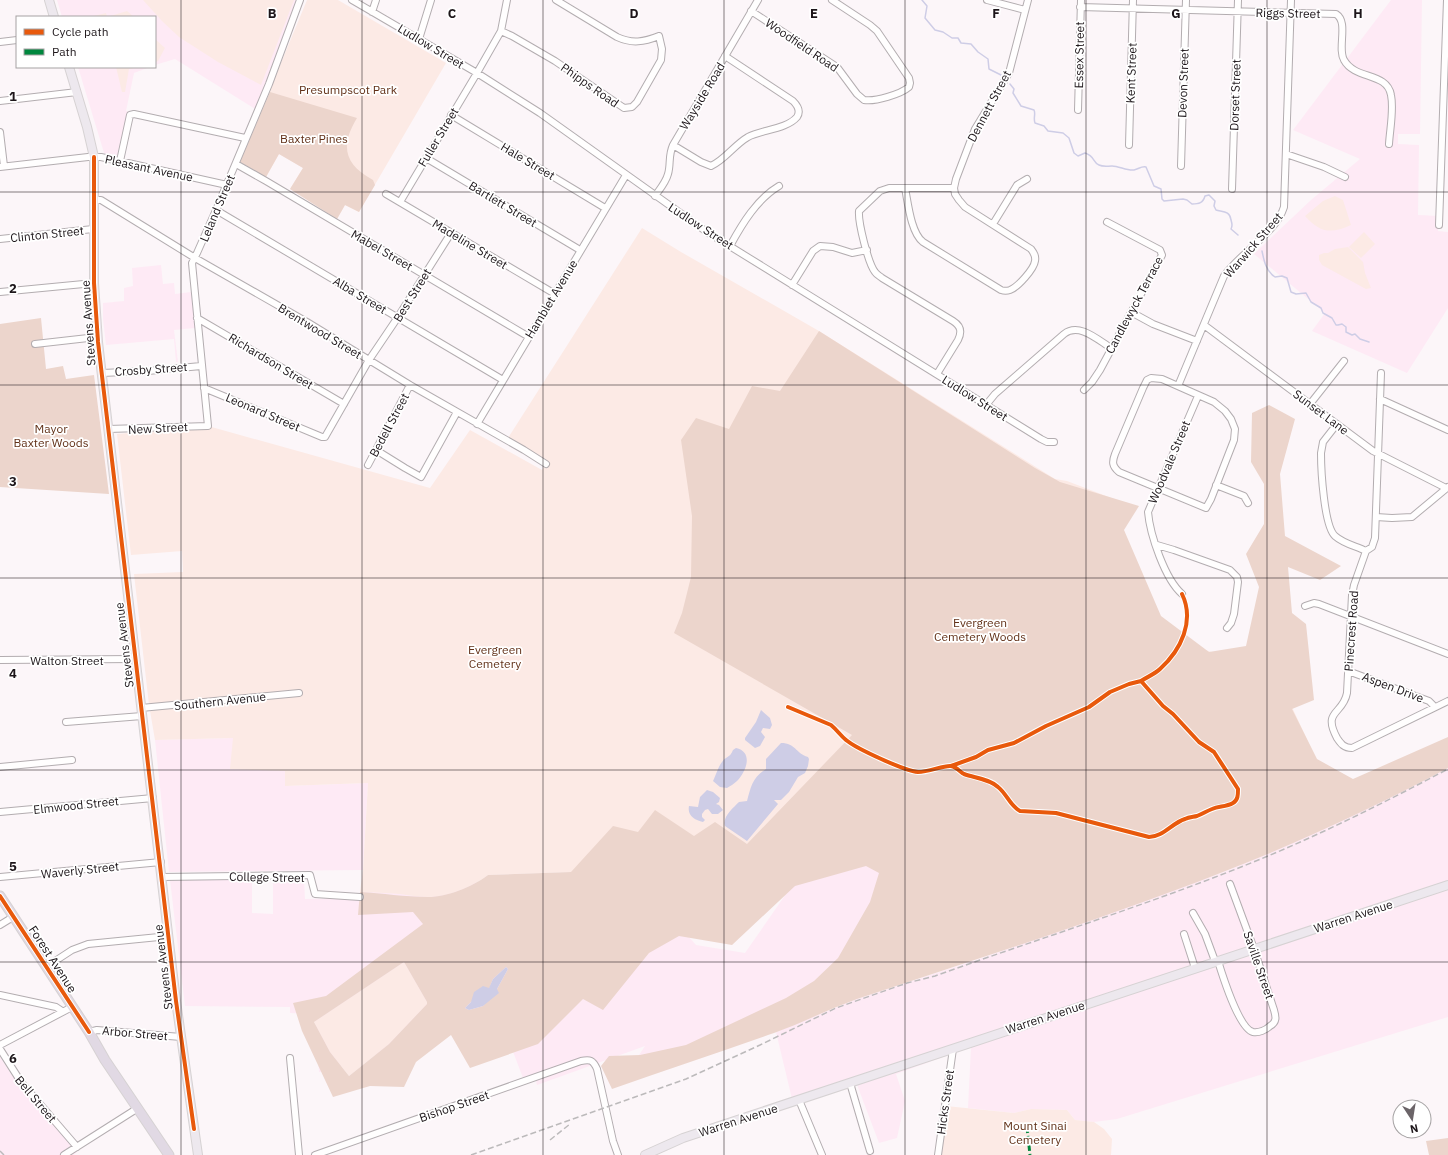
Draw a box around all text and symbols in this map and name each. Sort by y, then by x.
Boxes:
text: B [268,5,277,22]
text: C [448,5,457,22]
text: D [629,5,639,22]
text: E [810,5,818,22]
text: F [992,5,1000,22]
text: G [1171,5,1181,22]
street label: Riggs Street [1255,5,1321,21]
text: H [1353,5,1363,22]
street label: Woodfield Road [763,15,841,75]
legend [16,16,156,68]
street label: Ludlow Street [395,20,467,72]
street label: Essex Street [1071,21,1087,89]
text: Cycle path [52,24,109,39]
street label: Kent Street [1122,42,1140,104]
text: Path [52,44,77,59]
street label: Devon Street [1174,48,1192,118]
street label: Dorset Street [1226,59,1244,131]
street label: Phipps Road [558,60,622,110]
street label: Wayside Road [676,60,728,132]
street label: Dennett Street [964,68,1014,144]
park label: Presumpscot Park [299,82,398,97]
text: 1 [9,88,17,105]
street label: Fuller Street [414,105,462,169]
park label: Baxter Pines [280,131,348,146]
street label: Hale Street [498,139,558,183]
street label: Pleasant Avenue [104,151,195,185]
street label: Leland Street [196,172,238,244]
street label: Bartlett Street [466,178,540,230]
street label: Ludlow Street [666,199,736,253]
street label: Warwick Street [1221,209,1285,281]
street label: Madeline Street [430,216,510,272]
street label: Clinton Street [9,223,85,245]
street label: Mabel Street [348,226,416,274]
street label: Candlewyck Terrace [1102,253,1166,356]
street label: Hamblet Avenue [522,257,581,341]
street label: Best Street [390,266,434,324]
street label: Alba Street [330,273,390,317]
street label: Stevens Avenue [78,279,98,366]
text: 2 [9,280,17,297]
street label: Brentwood Street [275,300,365,362]
street label: Richardson Street [226,330,316,392]
street label: Crosby Street [114,359,188,379]
street label: Ludlow Street [939,372,1011,424]
street label: Sunset Lane [1290,386,1352,438]
street label: Leonard Street [223,390,303,434]
street label: Bedell Street [366,390,412,460]
street label: Woodvale Street [1145,418,1193,506]
street label: New Street [128,419,188,437]
park label: Mayor Baxter Woods [13,421,89,450]
text: 3 [9,473,17,490]
street label: Pinecrest Road [1341,590,1361,672]
street label: Stevens Avenue [111,601,137,688]
park label: Evergreen Cemetery Woods [934,615,1026,644]
park label: Evergreen Cemetery [468,642,522,671]
street label: Walton Street [30,653,104,668]
text: 4 [9,665,17,682]
street label: Aspen Drive [1360,668,1426,706]
street label: Southern Avenue [173,689,267,713]
street label: Elmwood Street [32,793,120,817]
text: 5 [9,858,17,875]
street label: Waverly Street [40,858,120,882]
street label: College Street [229,869,305,885]
street label: Warren Avenue [1312,896,1395,936]
street label: Forest Avenue [26,923,80,996]
street label: Stevens Avenue [150,923,176,1010]
street label: Saville Street [1240,929,1278,1001]
street label: Warren Avenue [1004,997,1087,1037]
street label: Arbor Street [102,1023,168,1043]
text: 6 [9,1050,17,1067]
street label: Hicks Street [933,1069,957,1135]
street label: Bell Street [12,1072,60,1126]
street label: Bishop Street [417,1087,491,1125]
north arrow [1392,1099,1432,1139]
street label: Warren Avenue [697,1100,780,1140]
park label: Mount Sinai Cemetery [1003,1118,1067,1147]
text: N [1409,1121,1419,1136]

